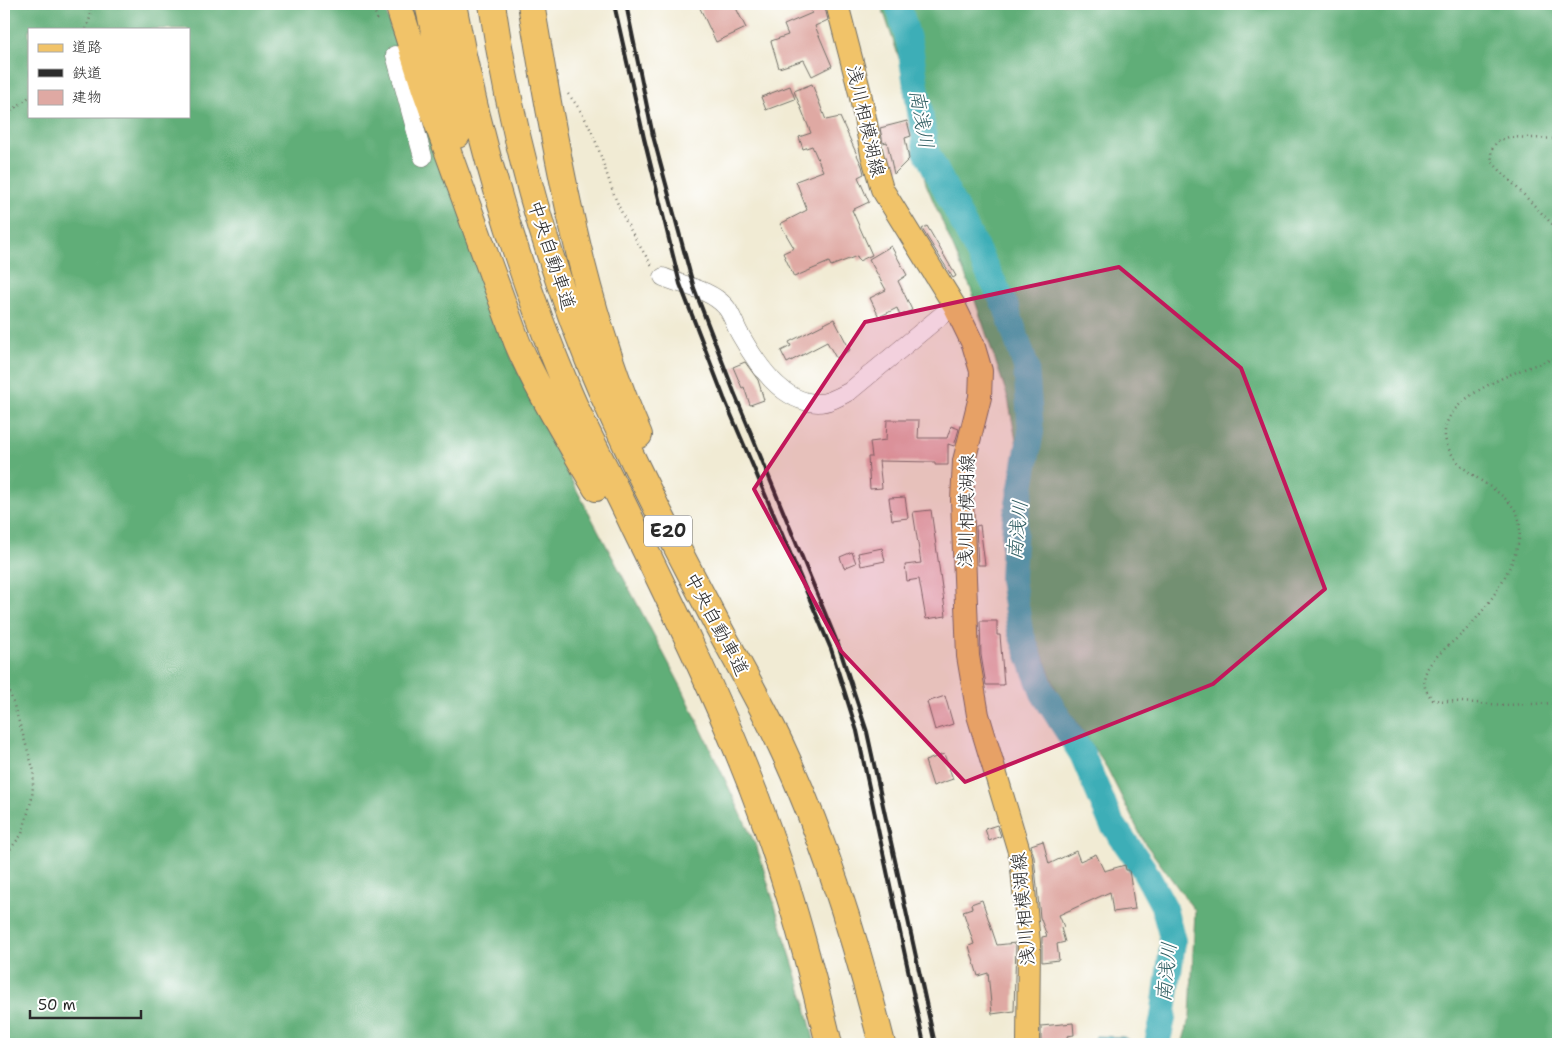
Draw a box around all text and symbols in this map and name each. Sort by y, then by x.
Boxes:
legend [28,28,190,118]
text: 道路 [72,37,102,57]
text: 鉄道 [72,63,102,83]
street label: 浅川相模湖線 [841,63,891,179]
text: 建物 [72,87,102,107]
water label: 南浅川 [904,87,940,151]
street label: 中央自動車道 [522,197,582,313]
street label: 浅川相模湖線 [953,454,979,568]
water label: 南浅川 [1001,499,1033,561]
road number: E20 [644,516,692,546]
street label: 中央自動車道 [679,568,755,680]
street label: 浅川相模湖線 [1006,851,1040,967]
water label: 南浅川 [1150,941,1182,1003]
scale bar [30,988,141,1020]
text: 50 m [38,995,76,1015]

